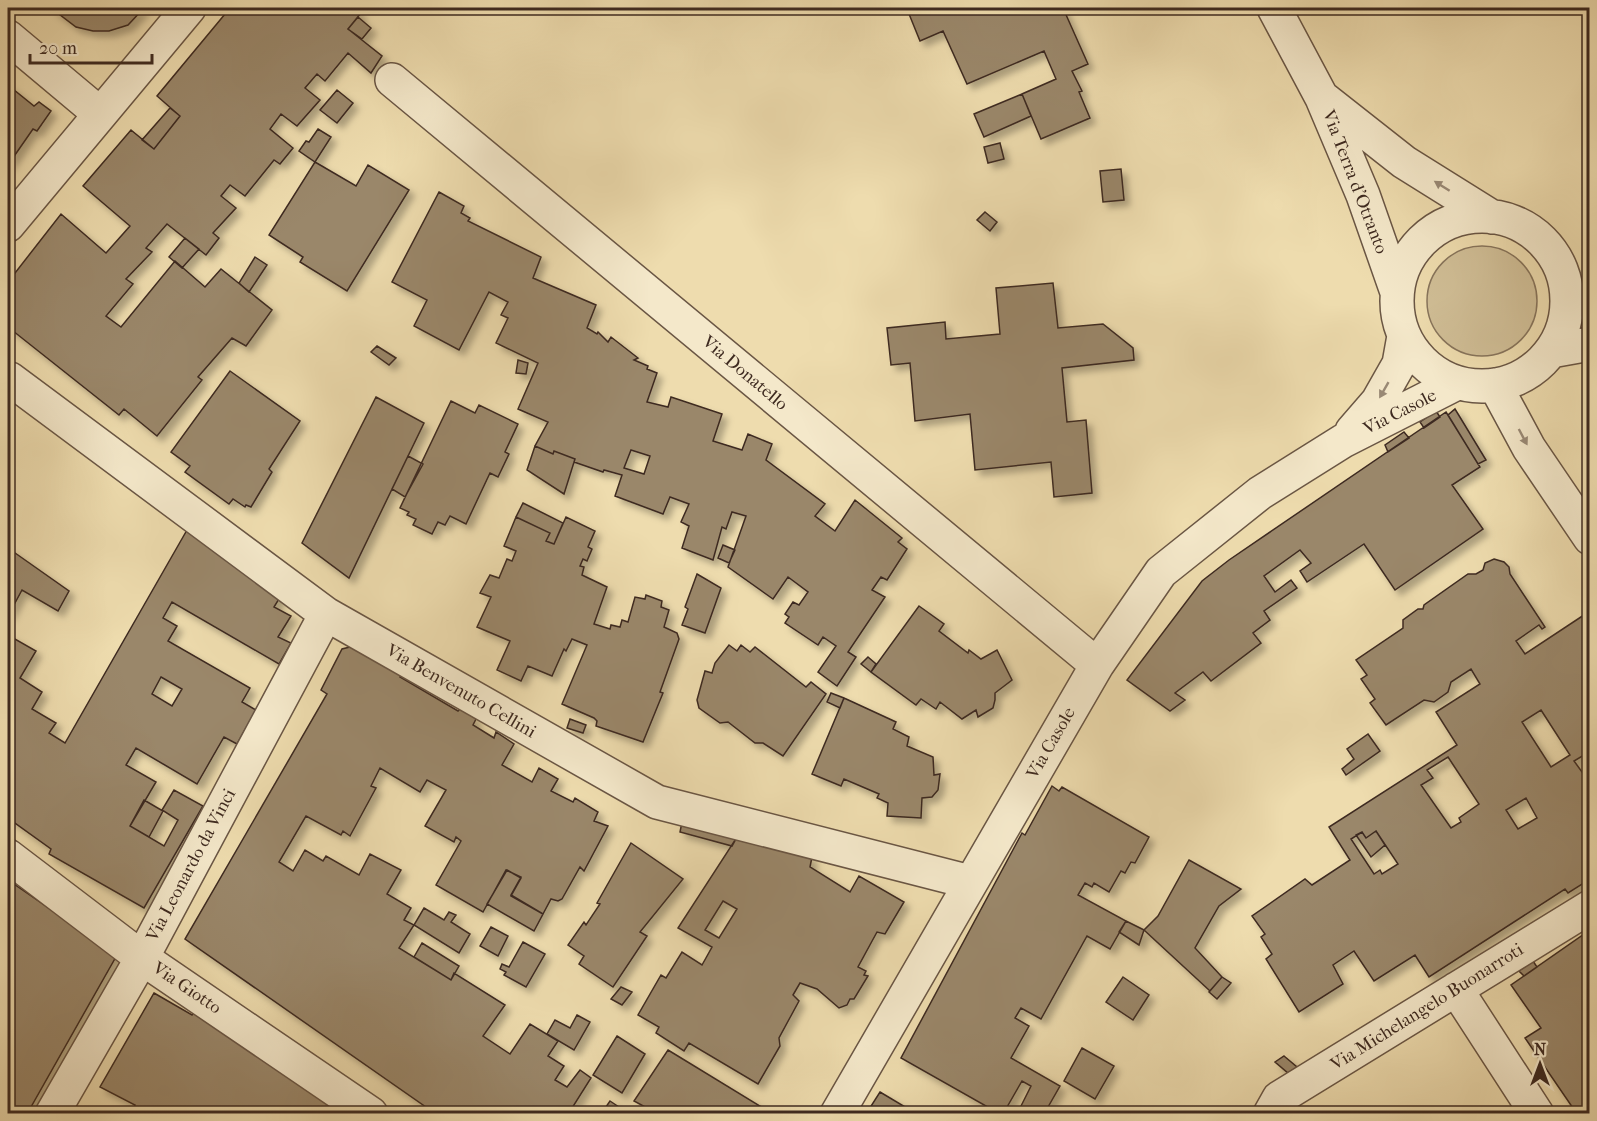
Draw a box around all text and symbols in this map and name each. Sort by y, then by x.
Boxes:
scale bar [30,27,152,65]
text: 20 m [39,38,77,59]
street label: Via Terra d'Otranto [1318,106,1392,257]
one-way arrow [1434,181,1450,192]
street label: Via Donatello [697,331,792,415]
one-way arrow [1379,382,1389,399]
street label: Via Casole [1359,385,1440,440]
one-way arrow [1518,429,1528,446]
street label: Via Benvenuto Cellini [382,639,540,743]
street label: Via Casole [1022,703,1080,783]
street label: Via Leonardo da Vinci [141,785,240,946]
street label: Via Michelangelo Buonarroti [1326,939,1528,1076]
street label: Via Giotto [148,957,225,1019]
north arrow [1510,1034,1570,1094]
text: N [1534,1040,1547,1059]

